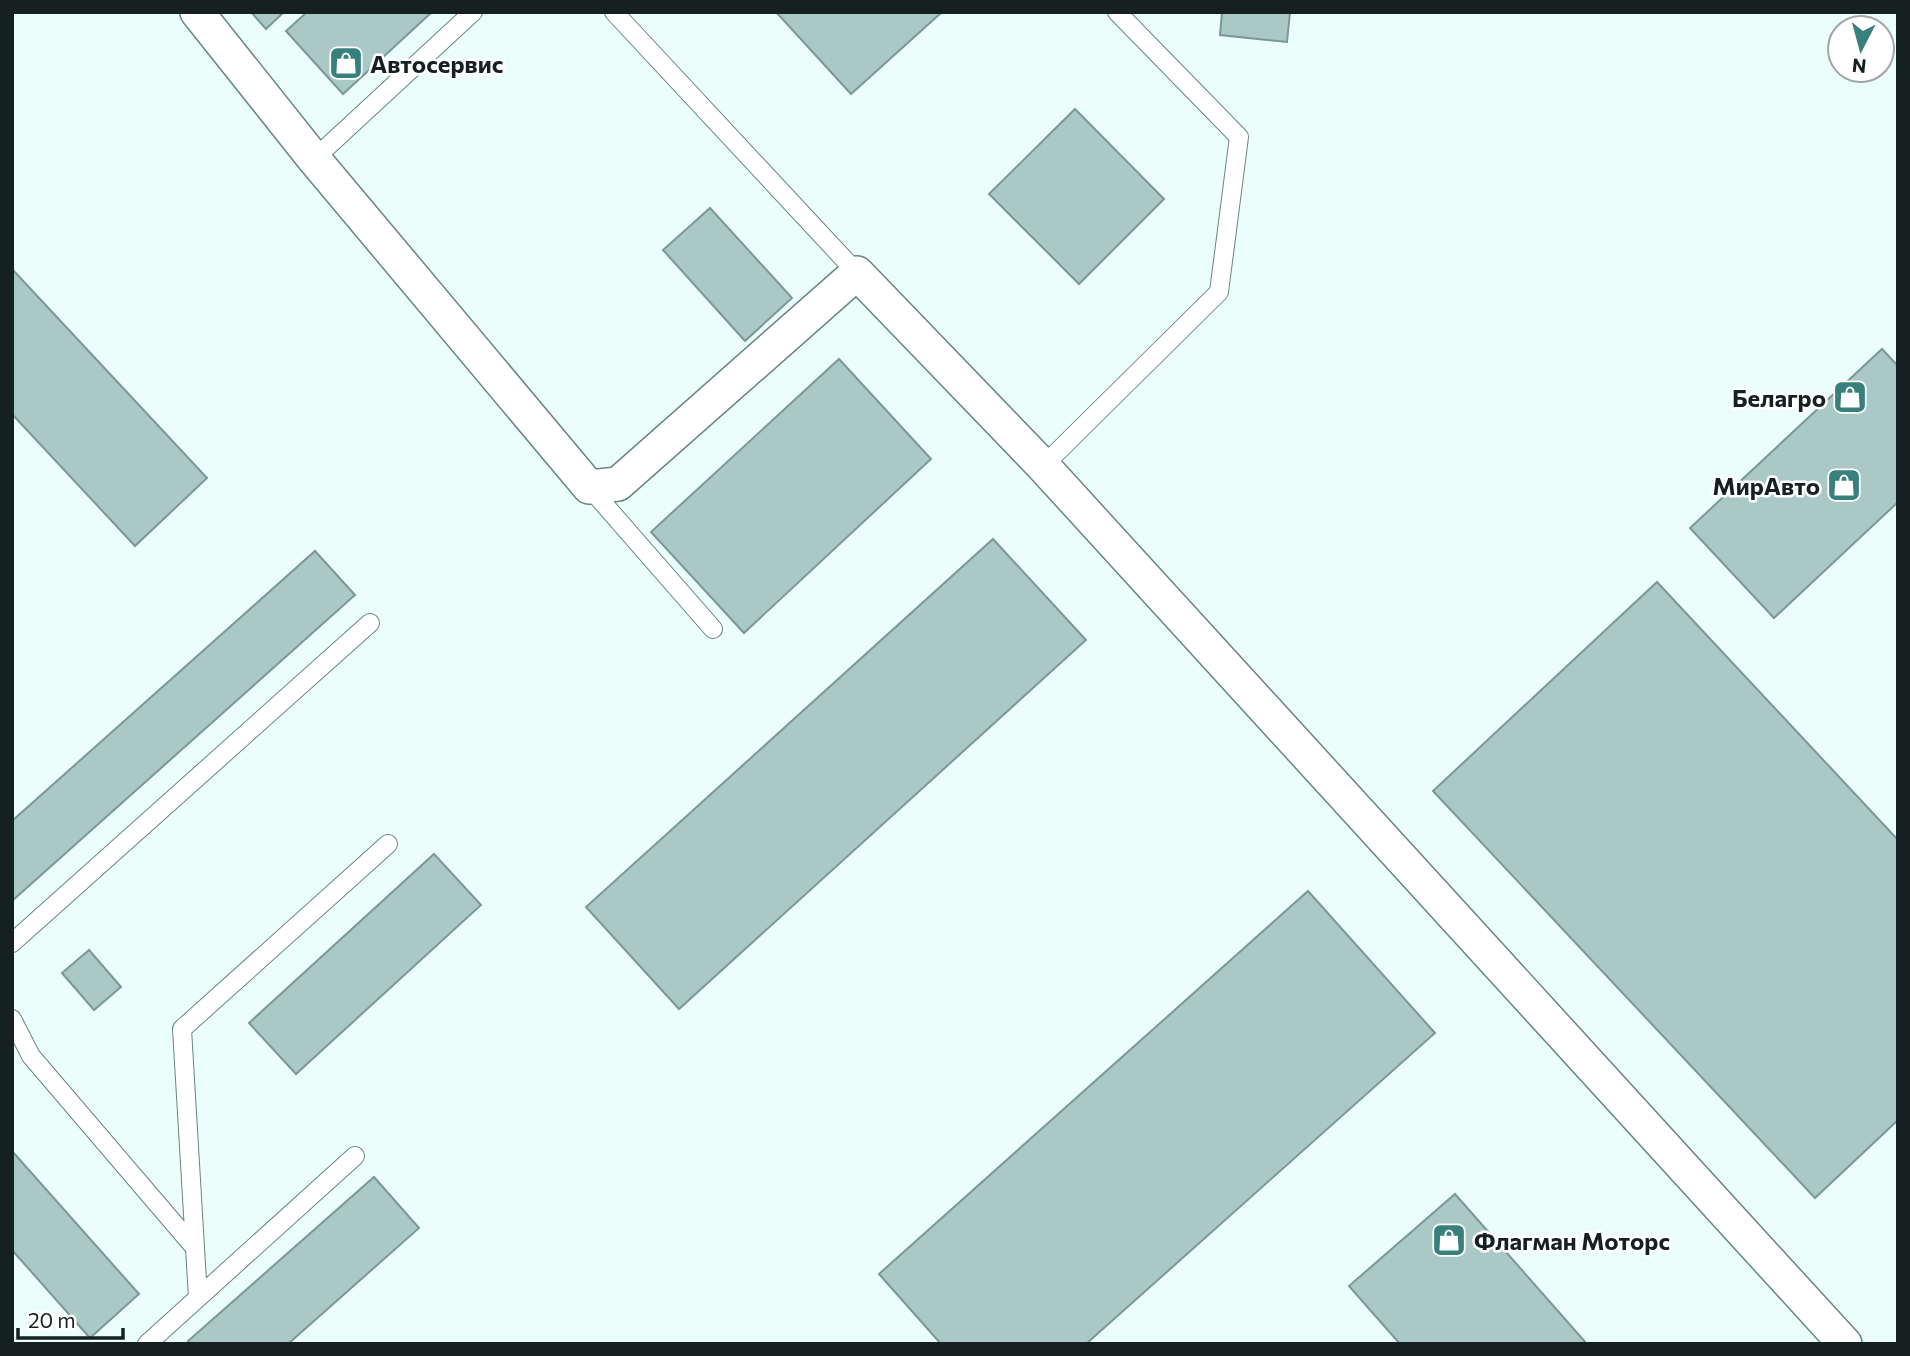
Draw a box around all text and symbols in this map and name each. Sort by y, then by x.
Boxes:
north arrow [1826,14,1896,84]
shop icon: Автосервис [327,44,365,82]
place label: Автосервис [370,49,503,78]
text: N [1851,54,1867,79]
shop icon: Белагро [1831,378,1869,416]
place label: Белагро [1732,383,1826,412]
shop icon: МирАвто [1825,466,1863,504]
place label: МирАвто [1713,471,1820,500]
shop icon: Флагман Моторс [1430,1221,1468,1259]
place label: Флагман Моторс [1474,1226,1670,1255]
scale bar [18,1296,122,1340]
text: 20 m [28,1307,76,1332]

